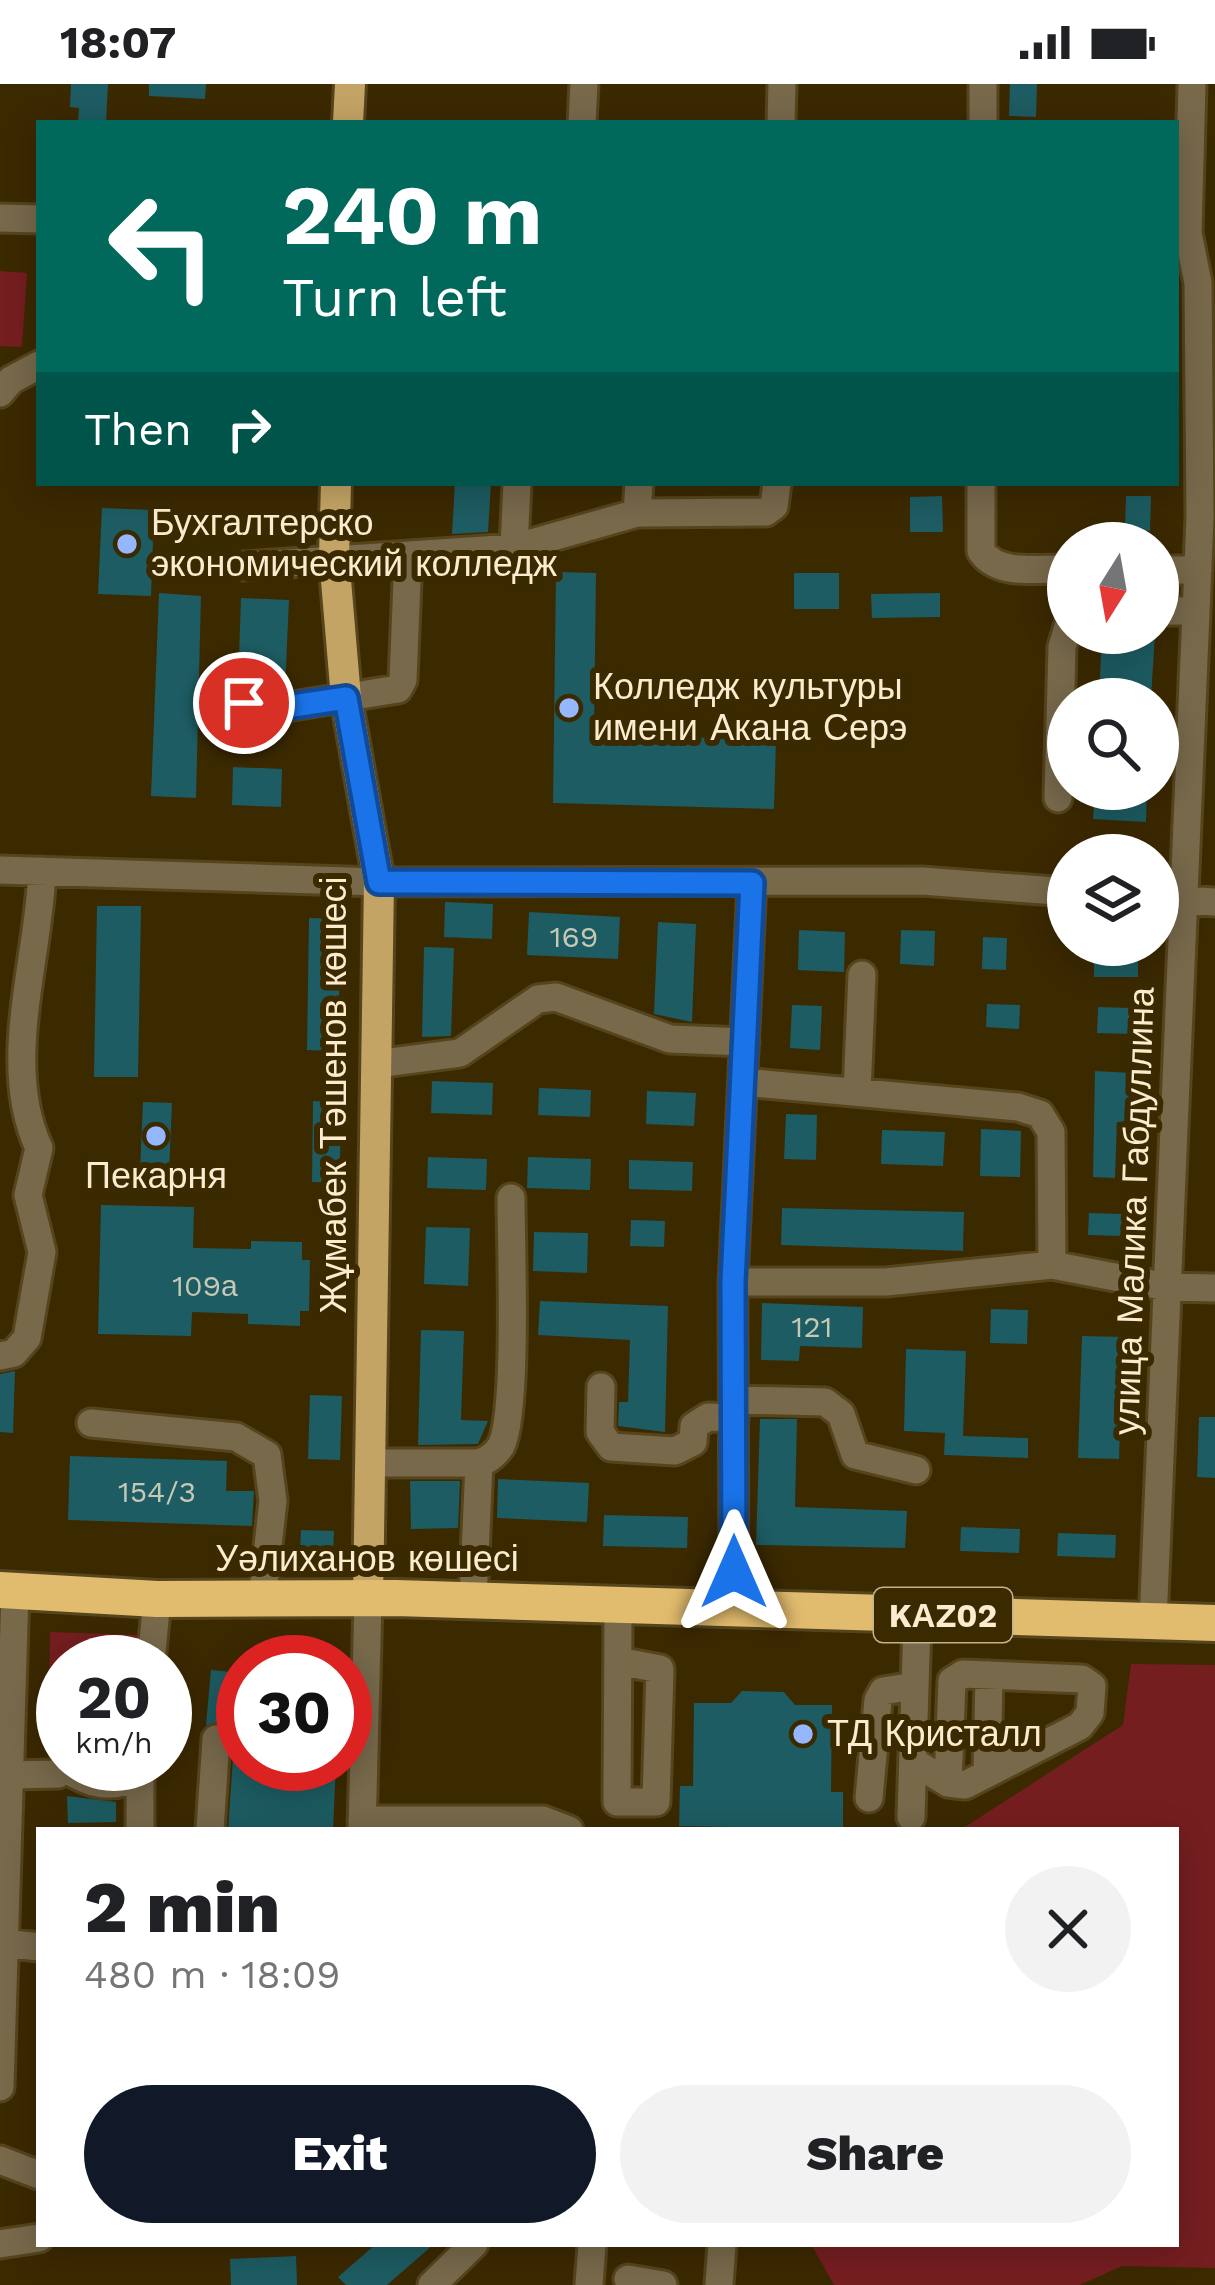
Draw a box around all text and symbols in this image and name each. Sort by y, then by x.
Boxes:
text: 18:07 [60,16,176,69]
text: 240 m [282,166,543,264]
icon: left [84,168,240,324]
text: Turn left [282,266,507,329]
icon: right [216,396,282,462]
text: Then [84,403,192,456]
place label: Бухгалтерско экономический колледж [151,502,557,585]
north arrow [1047,522,1179,654]
map controls [1047,522,1179,966]
marker: Бухгалтерско экономический колледж [114,531,140,557]
pin [193,652,295,754]
place label: Колледж культуры имени Акана Серэ [593,666,907,749]
icon: arrive [211,670,277,736]
button: search [1047,678,1179,810]
marker: Колледж культуры имени Акана Серэ [556,695,582,721]
button: layers [1047,834,1179,966]
street label: Жұмабек Тәшенов көшесі [313,876,355,1314]
house number: 169 [550,919,598,954]
street label: улица Малика Габдуллина [1105,985,1163,1436]
marker: Пекарня [143,1123,169,1149]
place label: Пекарня [85,1155,227,1197]
house number: 109а [172,1268,238,1303]
house number: 121 [792,1309,832,1344]
house number: 154/3 [118,1474,196,1509]
position arrow [671,1509,797,1635]
street label: Уәлиханов көшесі [215,1538,519,1580]
road number: KАZ02 [874,1588,1012,1642]
speed limit sign: 30 [216,1635,372,1791]
text: 20 [77,1662,151,1733]
place label: ТД Кристалл [827,1713,1042,1755]
marker: ТД Кристалл [790,1721,816,1747]
text: km/h [75,1725,153,1760]
text: 2 min [84,1865,280,1949]
button: close [1005,1866,1131,1992]
text: 480 m · 18:09 [84,1952,340,1997]
button: Exit [84,2085,596,2223]
button: Share [620,2085,1131,2223]

